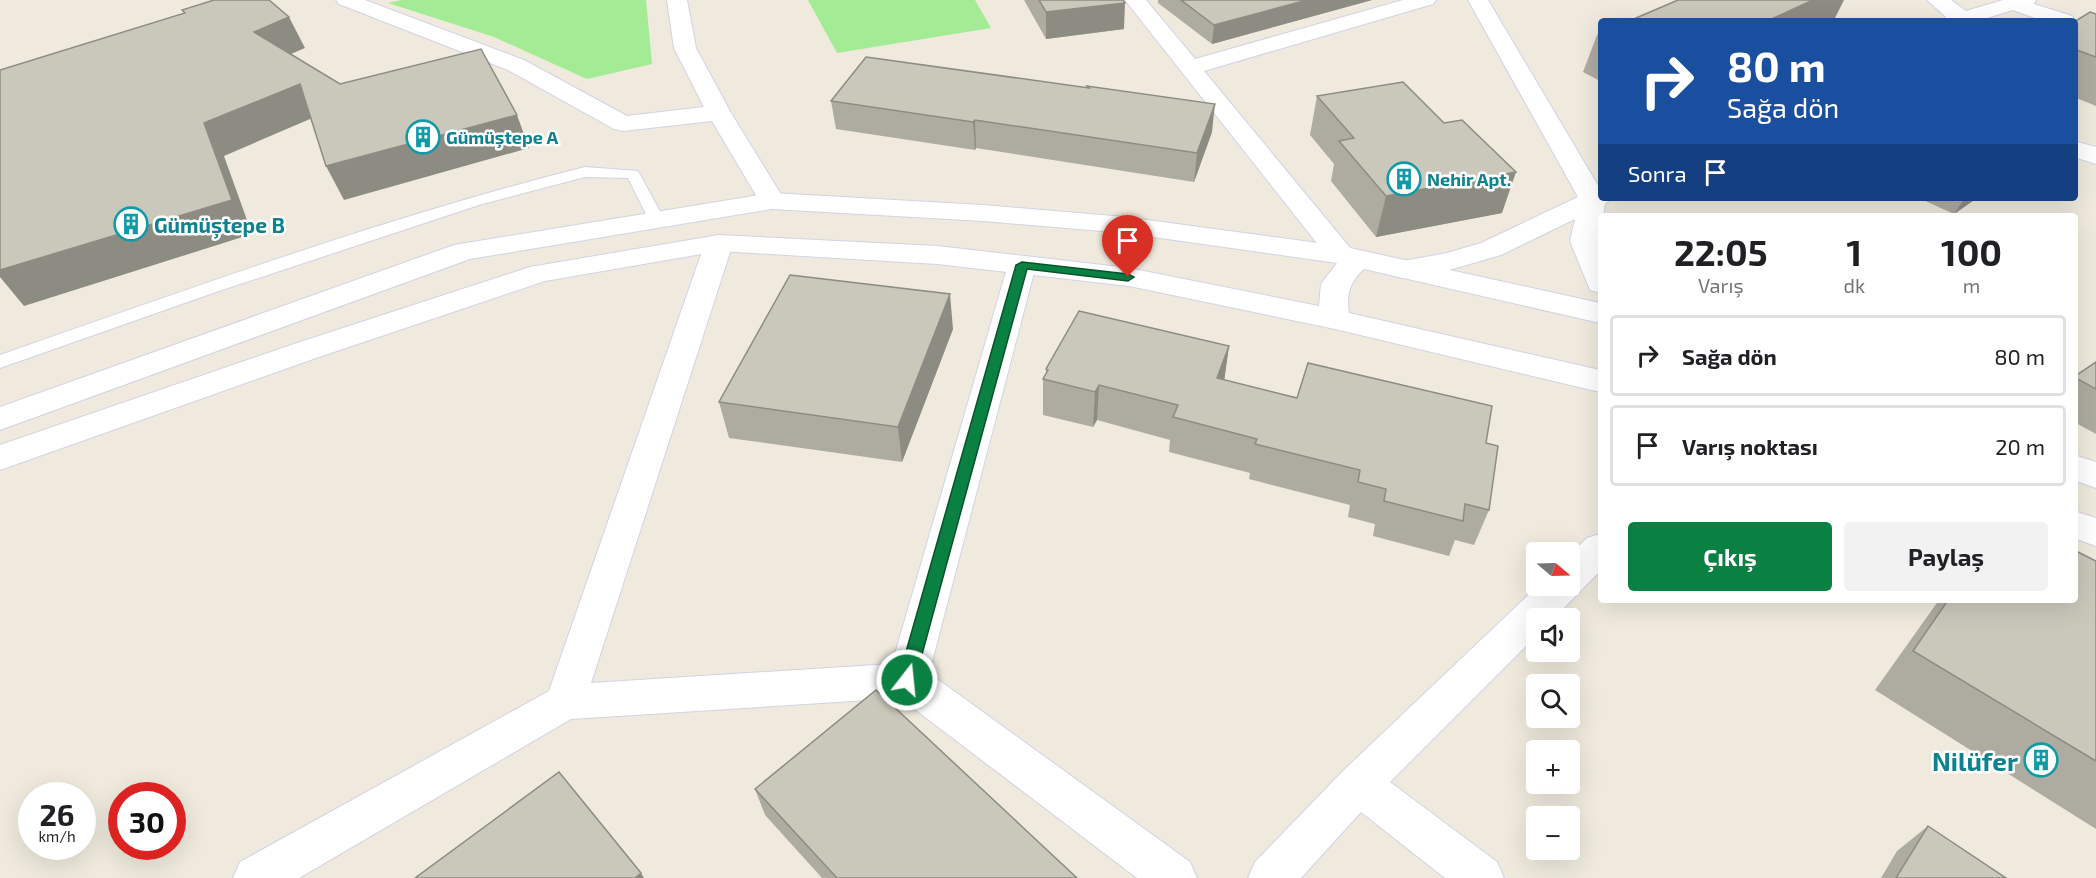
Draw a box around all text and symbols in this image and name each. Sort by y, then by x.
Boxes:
text: 80 m [1727,40,1826,90]
icon: right [1628,42,1706,120]
text: Sağa dön [1727,91,1839,123]
building icon: Gümüştepe A [405,119,441,155]
place label: Gümüştepe A [446,126,558,149]
icon: arrive [1699,156,1732,189]
text: Sonra [1628,160,1687,186]
building icon: Nehir Apt. [1386,161,1422,197]
place label: Nehir Apt. [1427,168,1511,190]
building icon: Gümüştepe B [113,206,149,242]
place label: Gümüştepe B [154,212,285,239]
pin [1102,215,1153,277]
icon: arrive [1111,224,1144,257]
text: 22:05 [1674,230,1768,273]
text: 1 [1847,230,1862,273]
text: 100 [1941,230,2002,273]
text: Varış [1698,273,1744,297]
text: dk [1844,273,1865,297]
text: m [1963,273,1980,297]
icon: right [1631,339,1664,372]
text: Sağa dön [1682,343,1777,369]
text: 80 m [1994,343,2045,369]
icon: arrive [1631,429,1664,462]
text: Varış noktası [1682,433,1818,459]
text: 20 m [1995,433,2045,459]
button: Çıkış [1628,522,1832,591]
button: Paylaş [1844,522,2048,591]
north arrow [1526,542,1580,596]
map controls [1526,542,1580,860]
button: sound [1526,608,1580,662]
position arrow [875,648,939,712]
button: search [1526,674,1580,728]
button: + [1526,740,1580,794]
building icon: Nilüfer [2023,742,2059,778]
place label: Nilüfer [1932,745,2018,776]
speed limit sign: 30 [108,782,186,860]
text: 26 [39,796,75,832]
button: − [1526,806,1580,860]
text: km/h [38,827,76,845]

